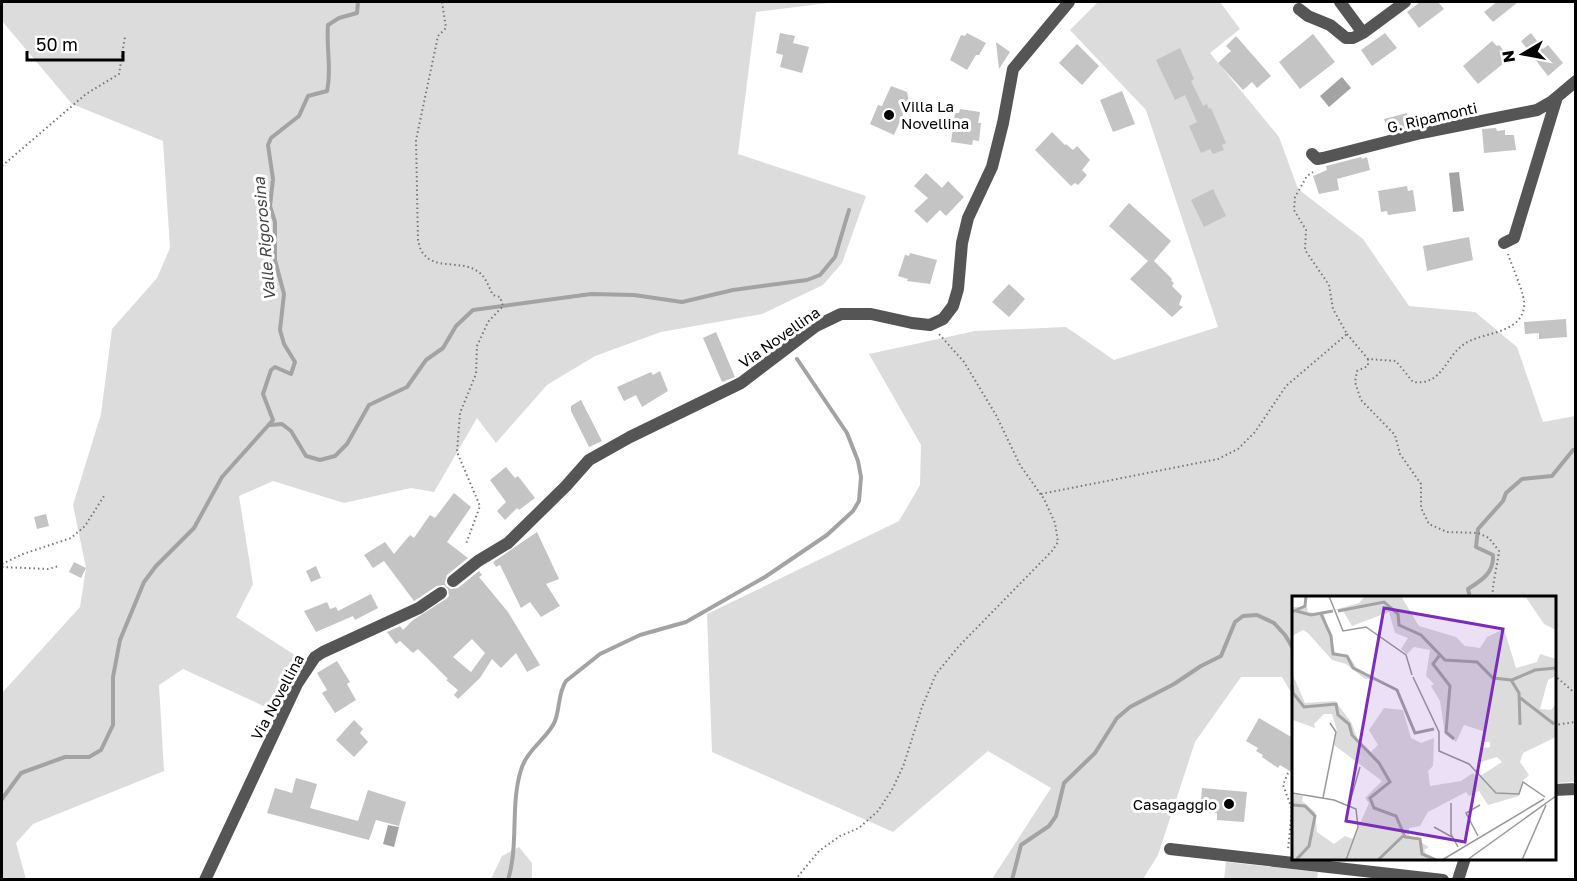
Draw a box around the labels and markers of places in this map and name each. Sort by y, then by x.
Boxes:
place label: Villa La Novellina [901,97,969,132]
marker: Villa La Novellina [882,108,896,122]
place label: Casagaggio [1133,795,1217,813]
marker: Casagaggio [1222,797,1236,811]

